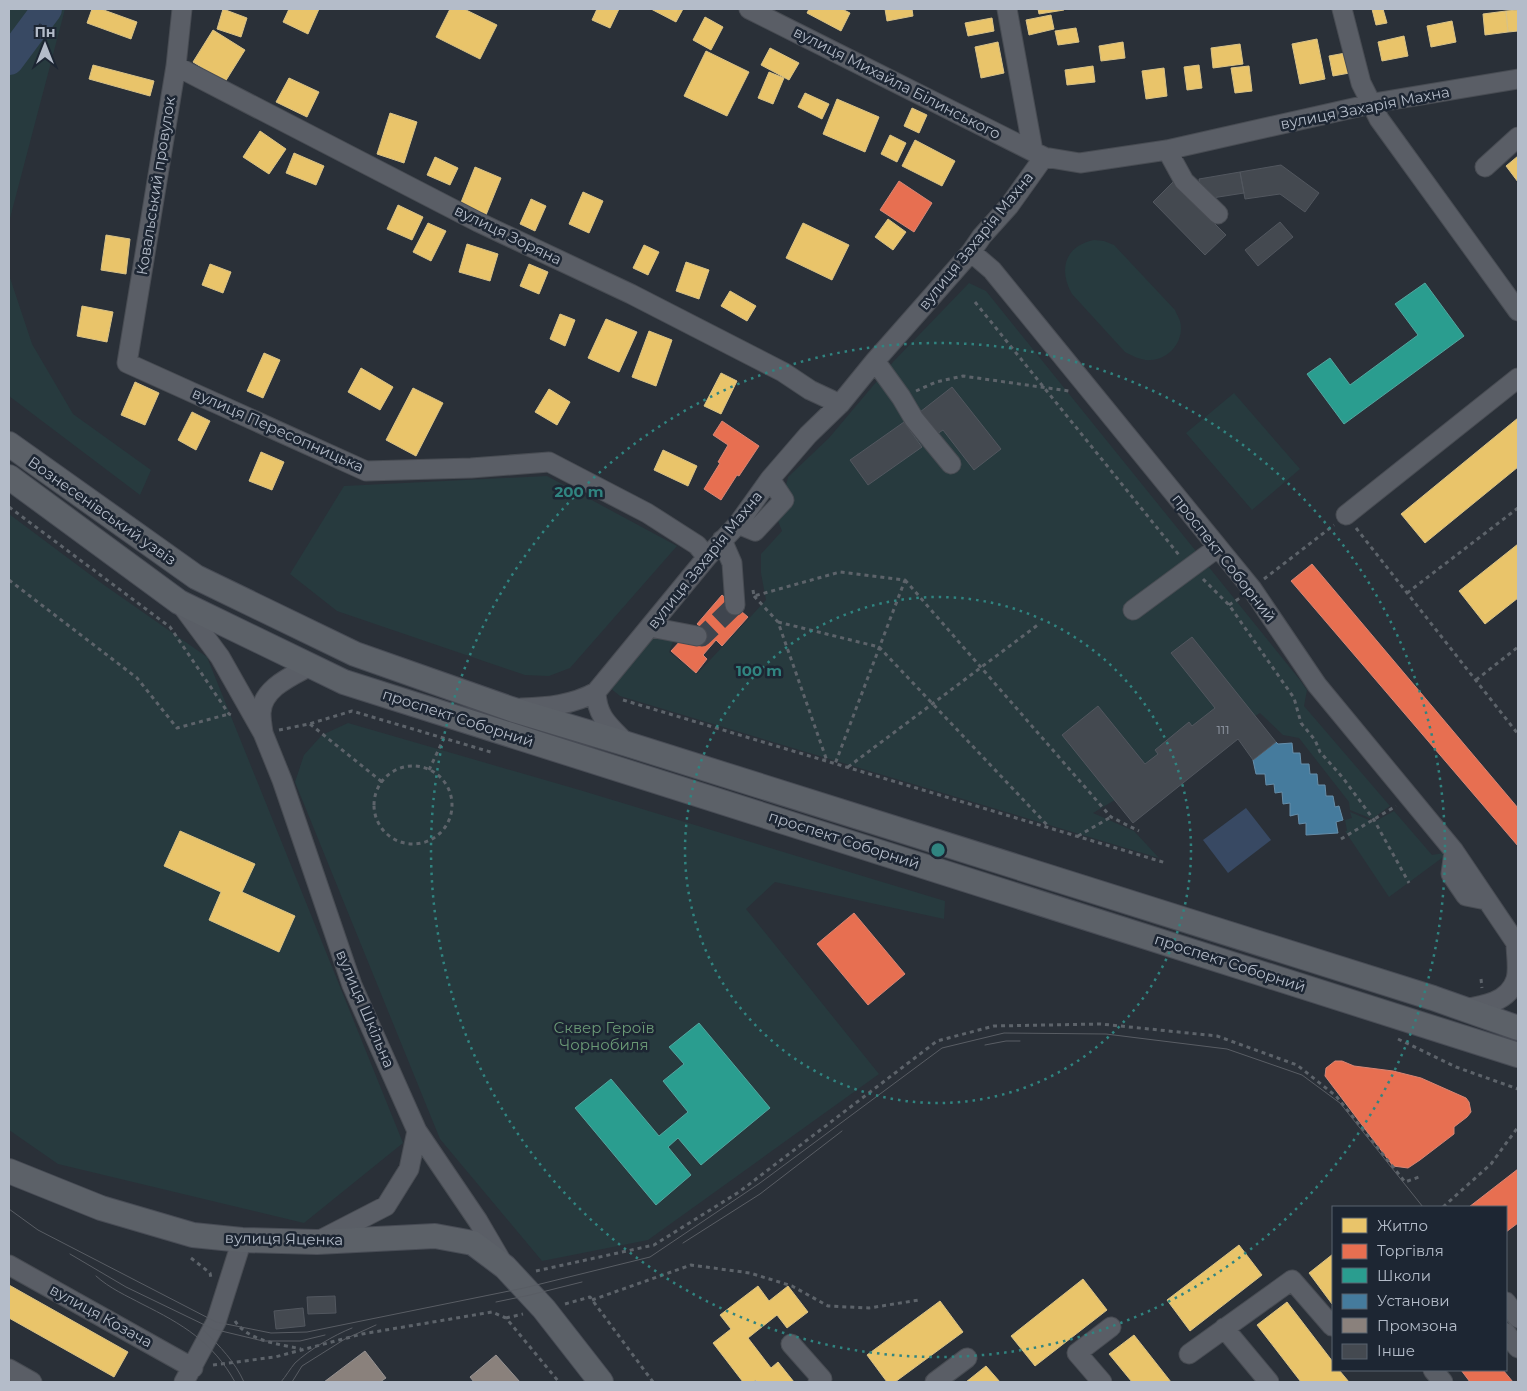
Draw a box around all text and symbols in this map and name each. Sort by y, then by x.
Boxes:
north arrow [20,20,70,70]
street label: вулиця Михайла Білинського [790,22,1004,143]
text: Пн [34,23,56,41]
street label: вулиця Захарія Махна [1279,82,1451,133]
street label: Ковальський провулок [132,95,179,277]
street label: вулиця Захарія Махна [914,168,1037,314]
street label: вулиця Зоряна [451,200,565,269]
street label: вулиця Пересопницька [189,383,367,476]
street label: Вознесенівський узвіз [24,452,180,569]
text: 200 m [554,482,604,501]
street label: вулиця Захарія Махна [643,487,766,633]
street label: проспект Соборний [1168,490,1280,626]
text: 100 m [736,661,782,680]
street label: проспект Соборний [380,684,536,751]
house number: 111 [1217,722,1230,737]
street label: проспект Соборний [766,806,922,873]
centre of rings [929,841,947,859]
street label: проспект Соборний [1152,929,1308,996]
street label: вулиця Шкільна [332,947,399,1071]
park label: Сквер Героїв Чорнобиля [553,1018,655,1054]
legend [1332,1206,1507,1371]
text: Житло [1377,1216,1428,1235]
street label: вулиця Яценка [225,1228,343,1249]
text: Торгівля [1377,1241,1444,1260]
text: Школи [1377,1266,1431,1285]
street label: вулиця Козача [47,1280,156,1352]
text: Установи [1377,1291,1450,1310]
text: Промзона [1377,1316,1457,1335]
text: Інше [1377,1341,1415,1360]

